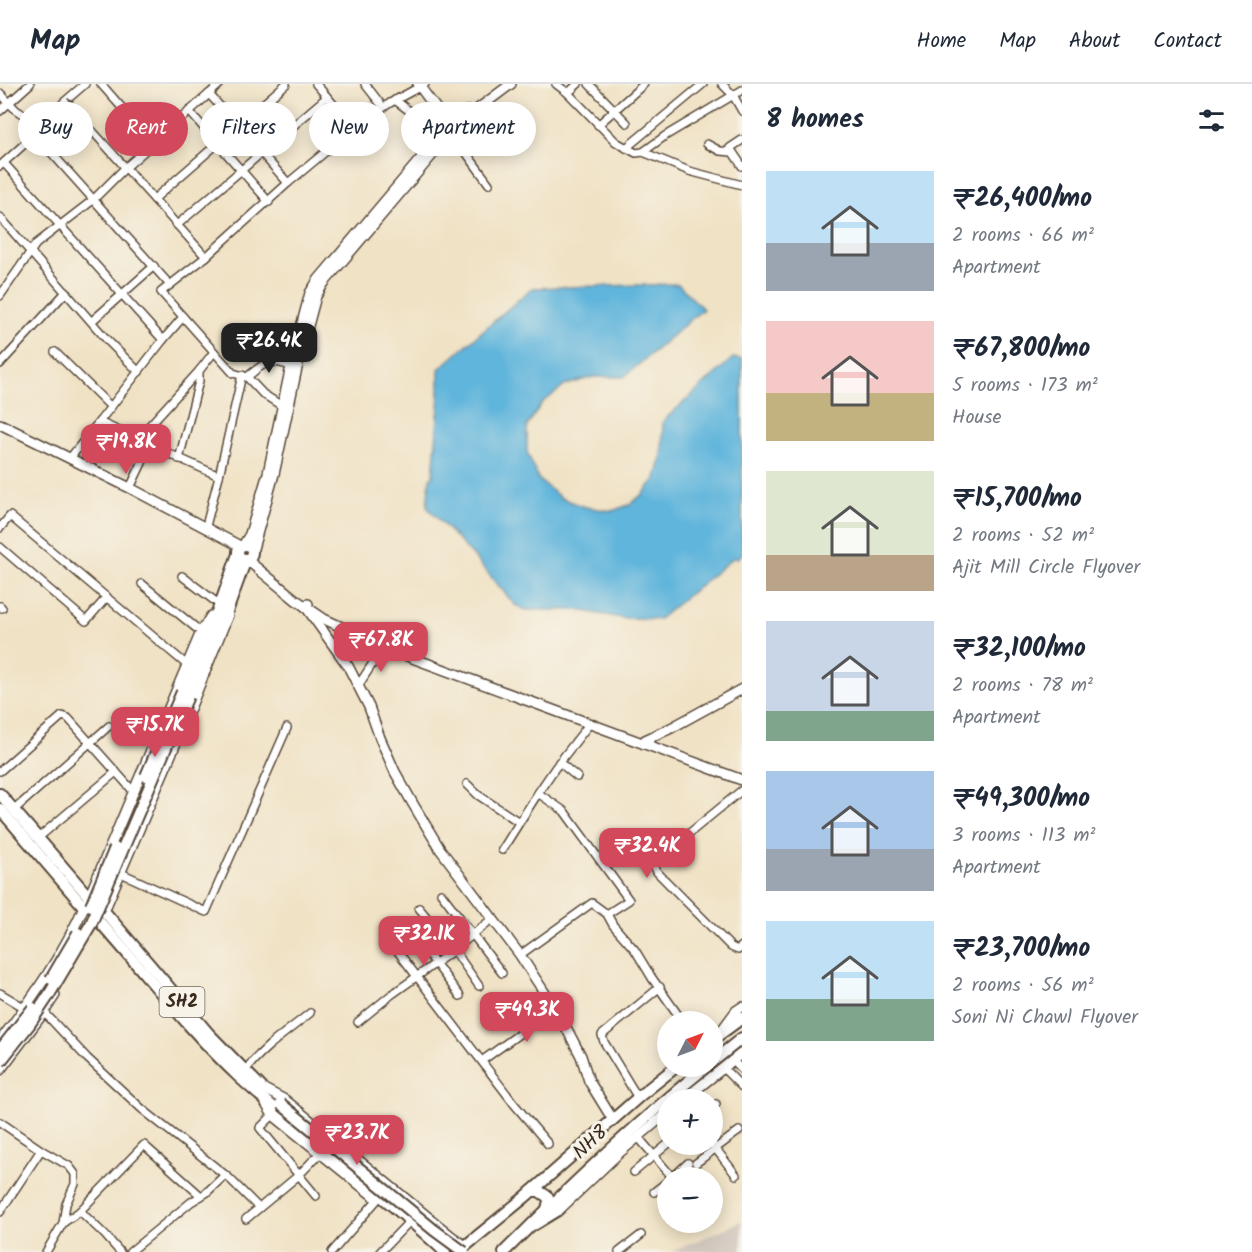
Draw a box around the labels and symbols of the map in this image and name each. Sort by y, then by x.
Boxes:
pin: ₹26.4K [220,323,318,374]
pin: ₹19.8K [77,424,175,475]
pin: ₹67.8K [332,622,430,673]
pin: ₹15.7K [106,707,204,758]
pin: ₹32.4K [598,828,696,879]
pin: ₹32.1K [375,916,473,967]
road number: SH2 [160,987,204,1017]
pin: ₹49.3K [478,992,576,1043]
north arrow [657,1011,723,1077]
pin: ₹23.7K [308,1115,406,1166]
street label: NH8 [566,1117,617,1168]

